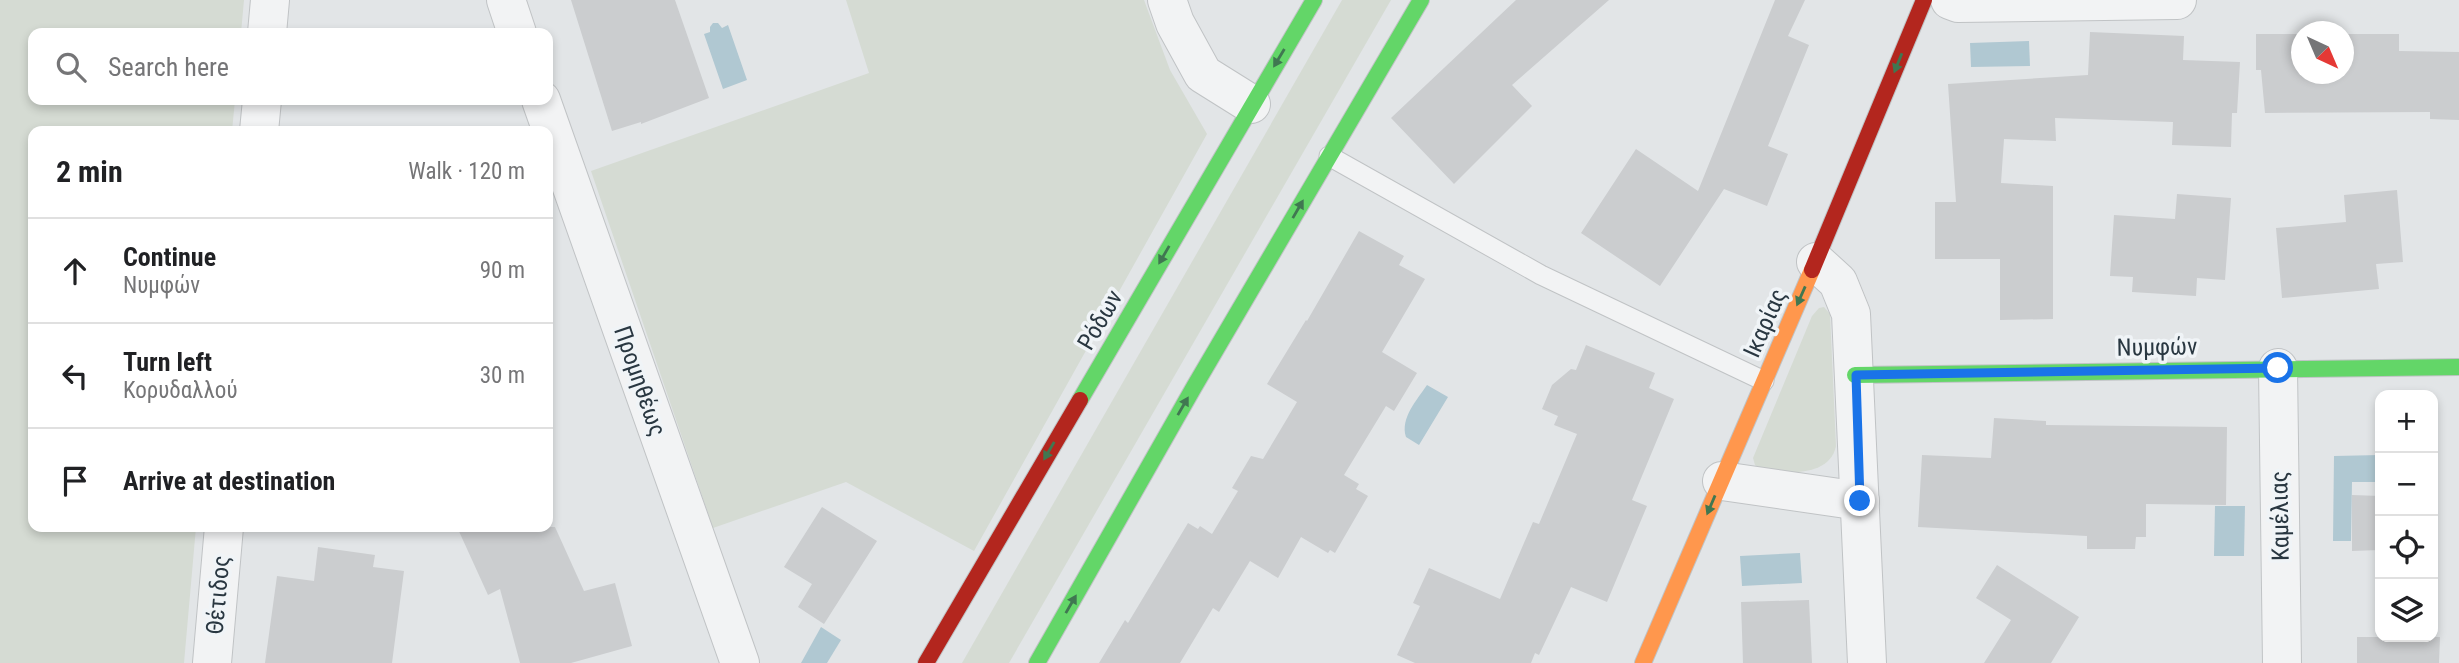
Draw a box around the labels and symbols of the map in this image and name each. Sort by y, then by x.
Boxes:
north arrow [2291,21,2354,84]
one-way arrow [1273,49,1285,68]
one-way arrow [1892,53,1903,74]
one-way arrow [1292,200,1304,219]
one-way arrow [1158,245,1170,264]
street label: Ικαρίας [1738,284,1792,362]
street label: Ρόδων [1072,285,1128,355]
one-way arrow [1795,286,1807,306]
street label: Προμηθέως [608,322,672,440]
street label: Νυμφών [2116,332,2198,362]
route start [2262,352,2293,383]
one-way arrow [1177,396,1189,415]
one-way arrow [1043,442,1056,461]
street label: Καμέλιας [2265,471,2295,561]
route end [1844,485,1875,516]
one-way arrow [1705,495,1717,515]
street label: Θέτιδος [201,554,235,636]
one-way arrow [1065,594,1077,613]

